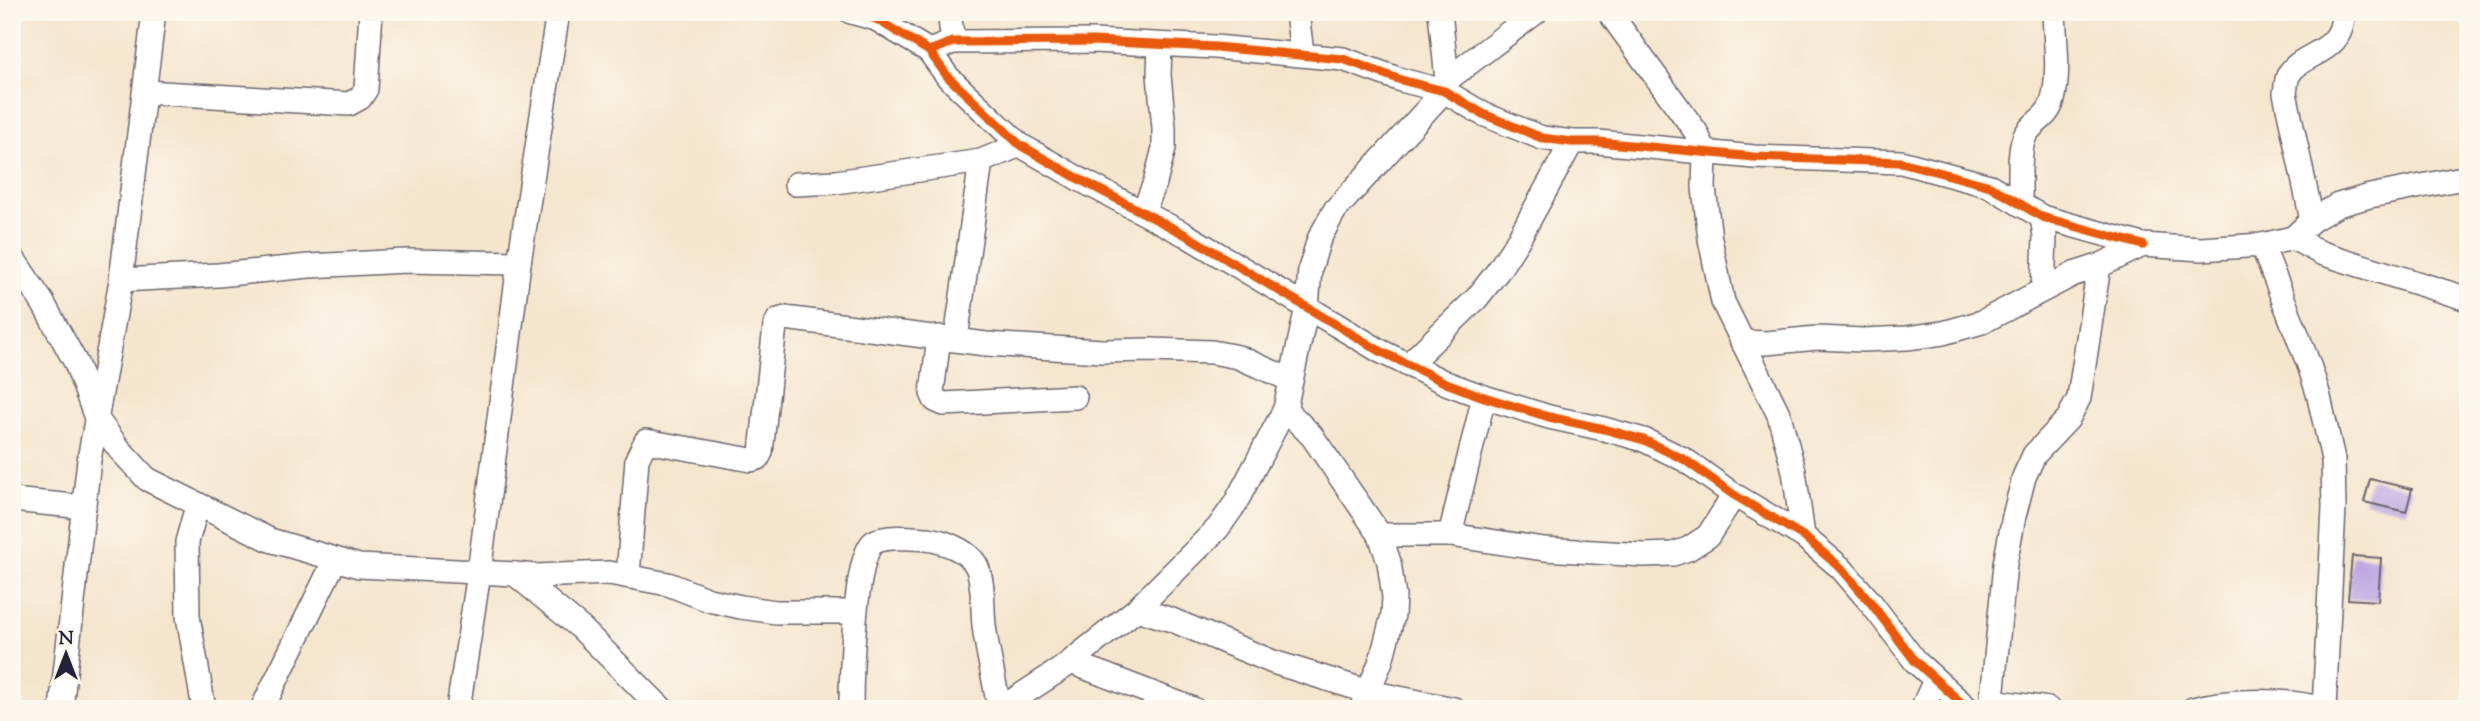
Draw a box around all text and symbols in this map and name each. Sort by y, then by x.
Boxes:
north arrow [32,620,102,690]
text: N [58,626,74,653]

